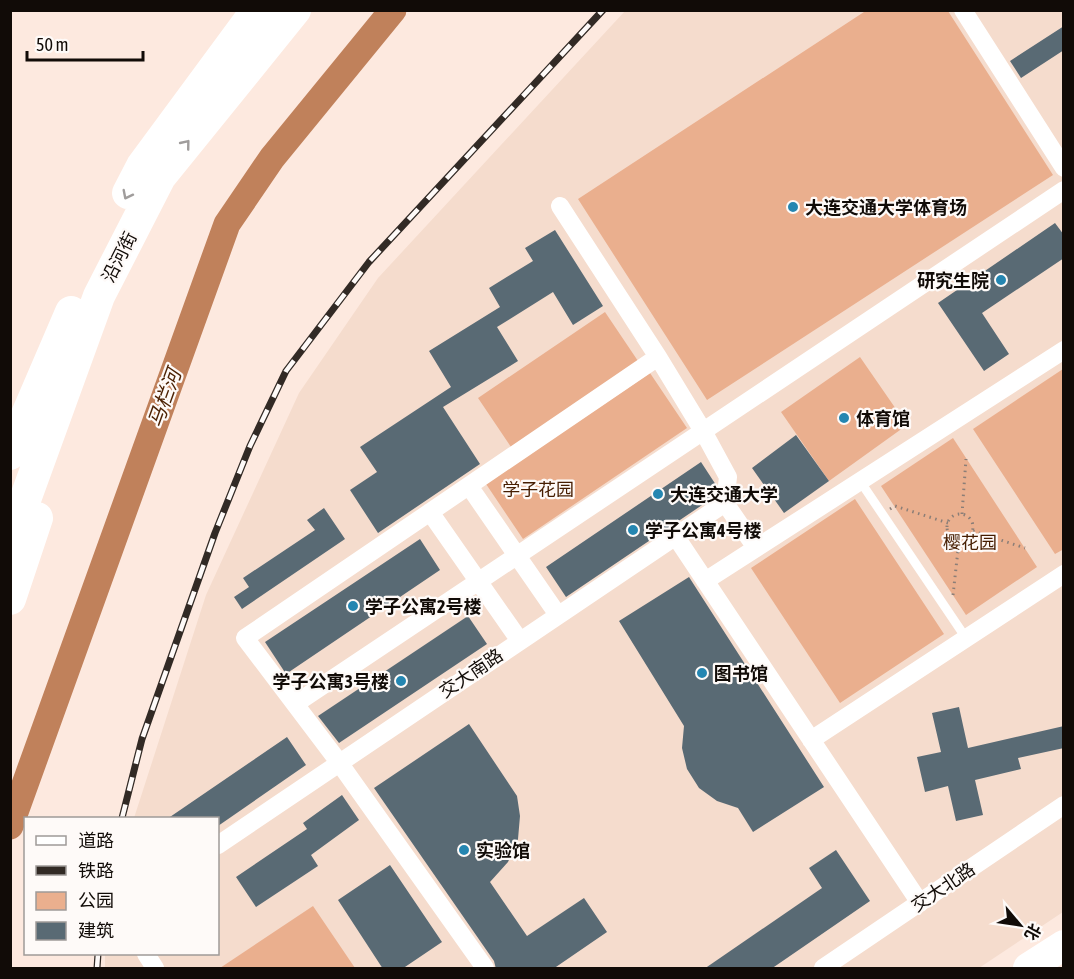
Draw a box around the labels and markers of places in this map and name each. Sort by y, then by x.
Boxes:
place label: 大连交通大学体育场 [805,197,967,218]
marker: 大连交通大学体育场 [786,200,800,214]
place label: 研究生院 [917,270,989,291]
marker: 研究生院 [994,273,1008,287]
place label: 体育馆 [856,408,910,429]
marker: 体育馆 [837,411,851,425]
place label: 大连交通大学 [670,484,778,505]
marker: 大连交通大学 [651,487,665,501]
place label: 学子公寓4号楼 [645,520,761,541]
marker: 学子公寓4号楼 [626,523,640,537]
place label: 学子公寓2号楼 [365,596,481,617]
marker: 学子公寓2号楼 [346,599,360,613]
place label: 图书馆 [714,663,768,684]
marker: 图书馆 [695,666,709,680]
place label: 学子公寓3号楼 [273,671,389,692]
marker: 学子公寓3号楼 [394,674,408,688]
place label: 实验馆 [476,840,530,861]
marker: 实验馆 [457,843,471,857]

